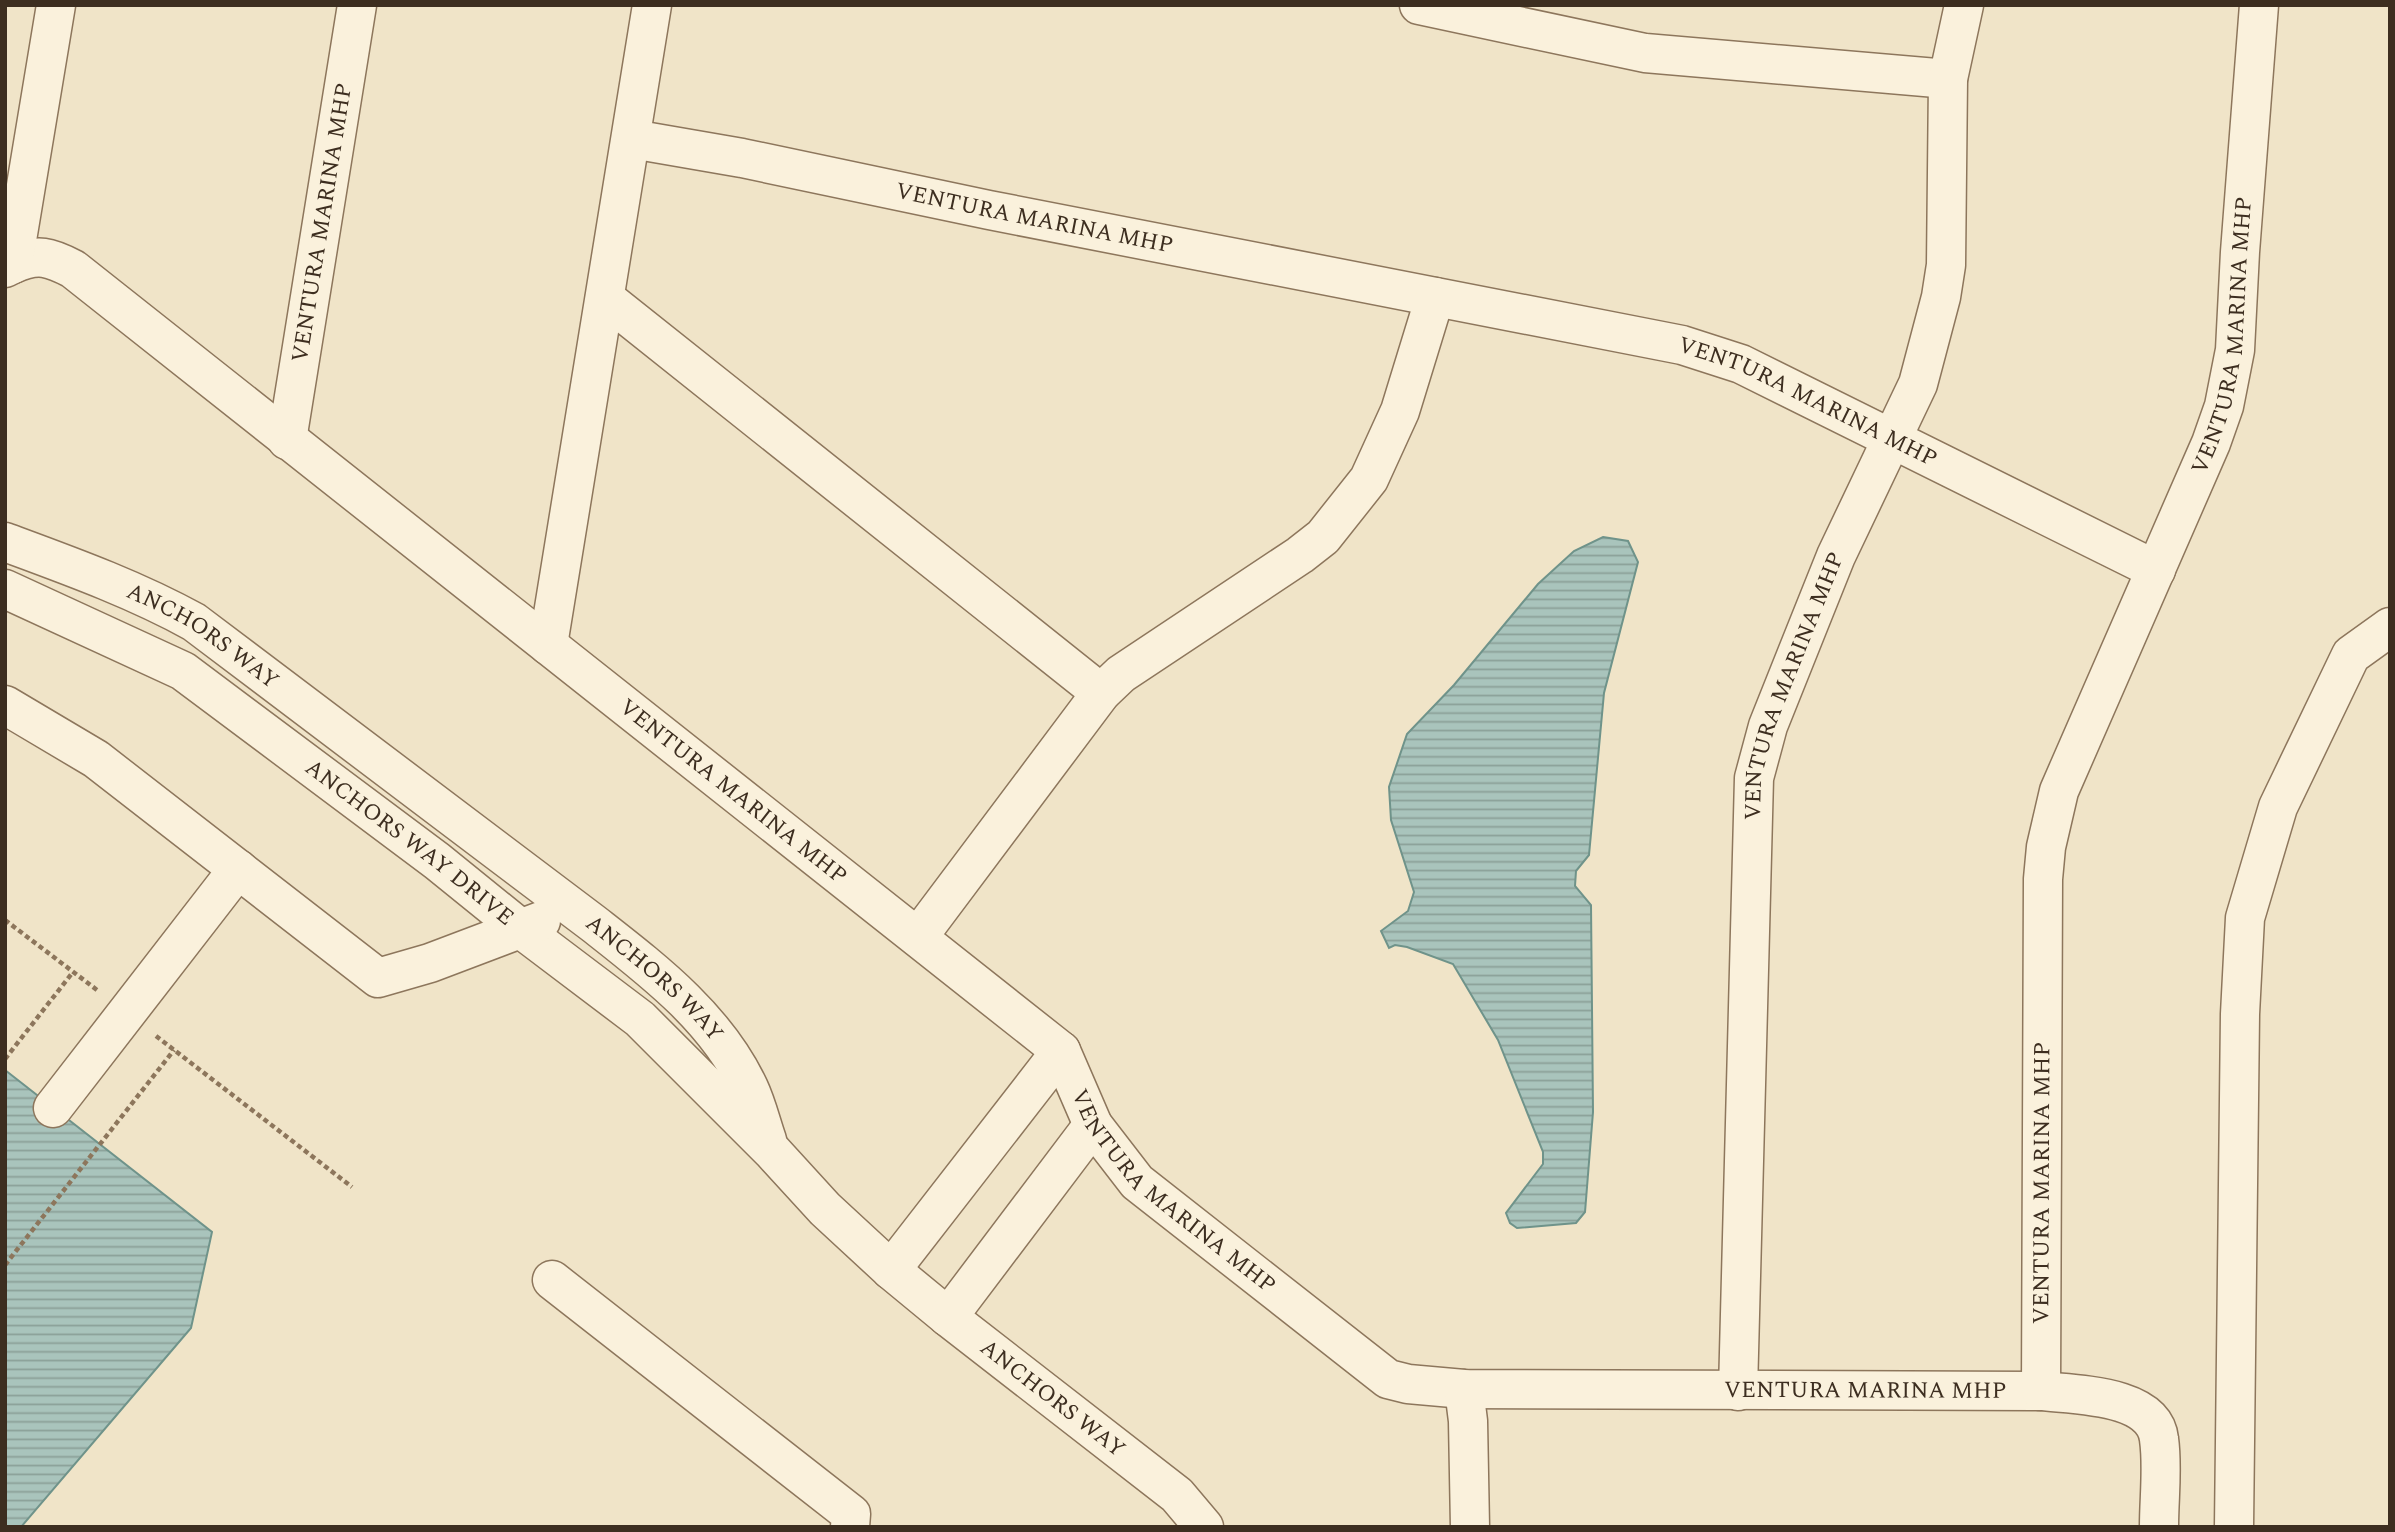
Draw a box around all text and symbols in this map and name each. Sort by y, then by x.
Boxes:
street label: VENTURA MARINA MHP [282,81,362,365]
street label: VENTURA MARINA MHP [892,173,1176,263]
street label: VENTURA MARINA MHP [2182,195,2262,480]
street label: VENTURA MARINA MHP [1674,327,1943,476]
street label: VENTURA MARINA MHP [1735,547,1853,821]
street label: ANCHORS WAY [121,574,287,698]
street label: VENTURA MARINA MHP [612,690,855,893]
street label: ANCHORS WAY DRIVE [297,750,522,934]
street label: ANCHORS WAY [578,906,732,1049]
street label: VENTURA MARINA MHP [2024,1042,2060,1324]
street label: VENTURA MARINA MHP [1062,1083,1283,1302]
street label: ANCHORS WAY [972,1330,1133,1466]
street label: VENTURA MARINA MHP [1724,1372,2006,1408]

